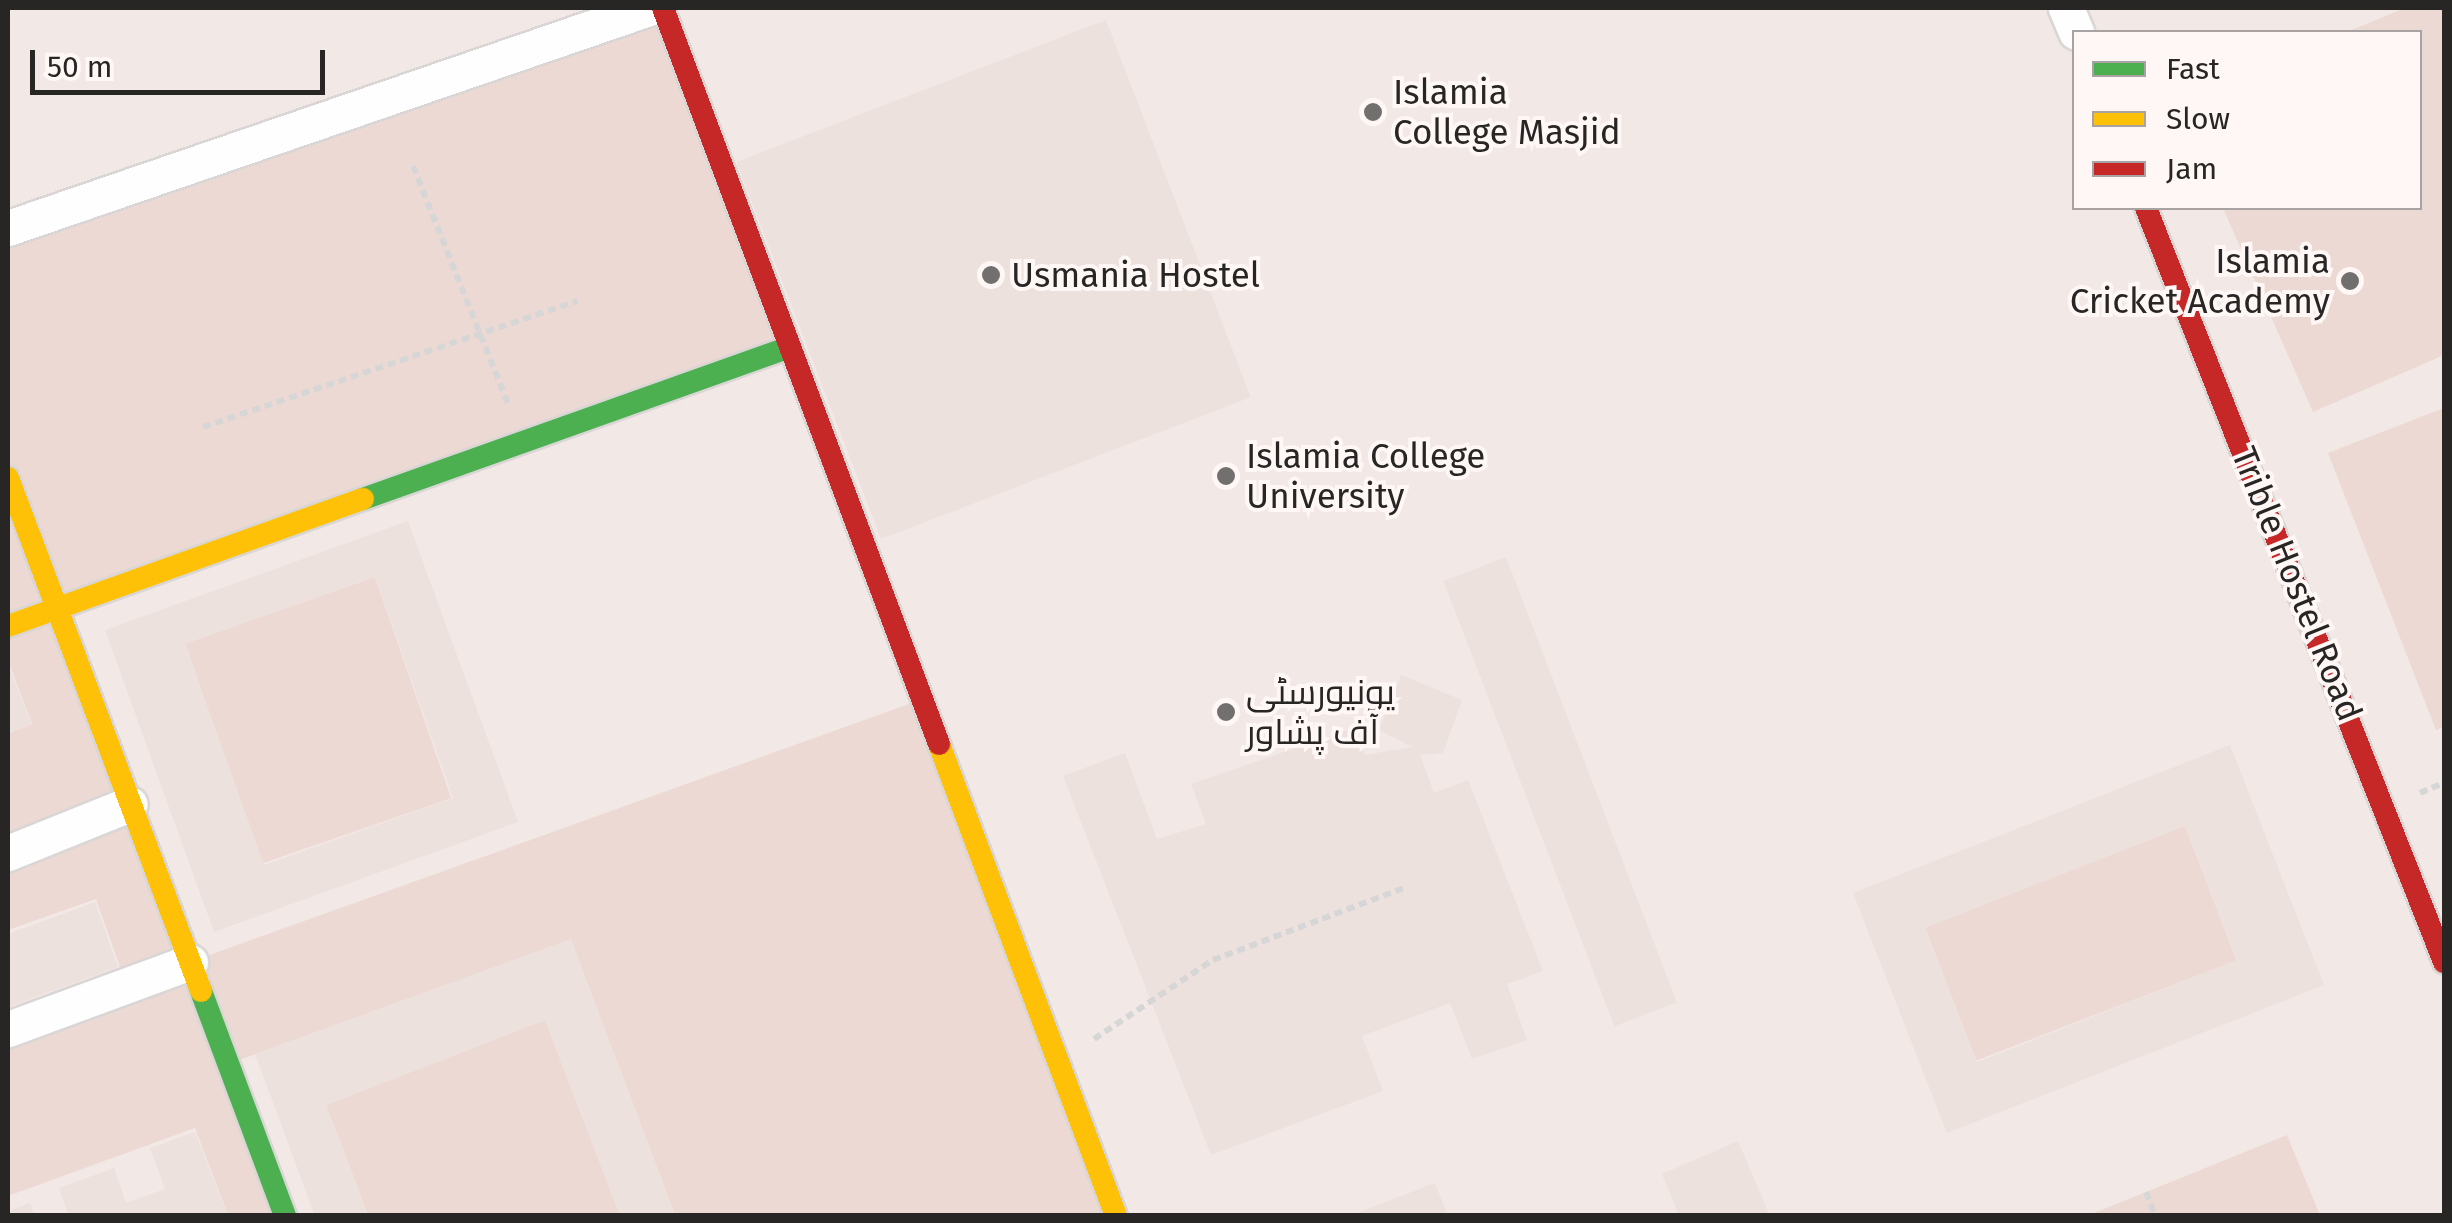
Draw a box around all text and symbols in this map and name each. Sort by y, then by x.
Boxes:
scale bar [35,30,330,92]
legend [2072,30,2422,210]
text: 50 m [47,49,112,85]
text: Fast [2166,51,2220,87]
place label: Islamia College Masjid [1393,71,1621,153]
marker: Islamia College Masjid [1362,101,1384,123]
text: Slow [2166,101,2230,137]
text: Jam [2166,151,2217,187]
place label: Islamia Cricket Academy [2070,240,2330,322]
place label: Usmania Hostel [1011,254,1260,296]
marker: Usmania Hostel [980,264,1002,286]
marker: Islamia Cricket Academy [2339,270,2361,292]
place label: Islamia College University [1246,435,1485,517]
street label: Trible Hostel Road [2223,441,2371,727]
marker: Islamia College University [1215,465,1237,487]
place label: یونیورسٹی آف پشاور [1246,671,1395,753]
marker: یونیورسٹی آف پشاور [1215,701,1237,723]

